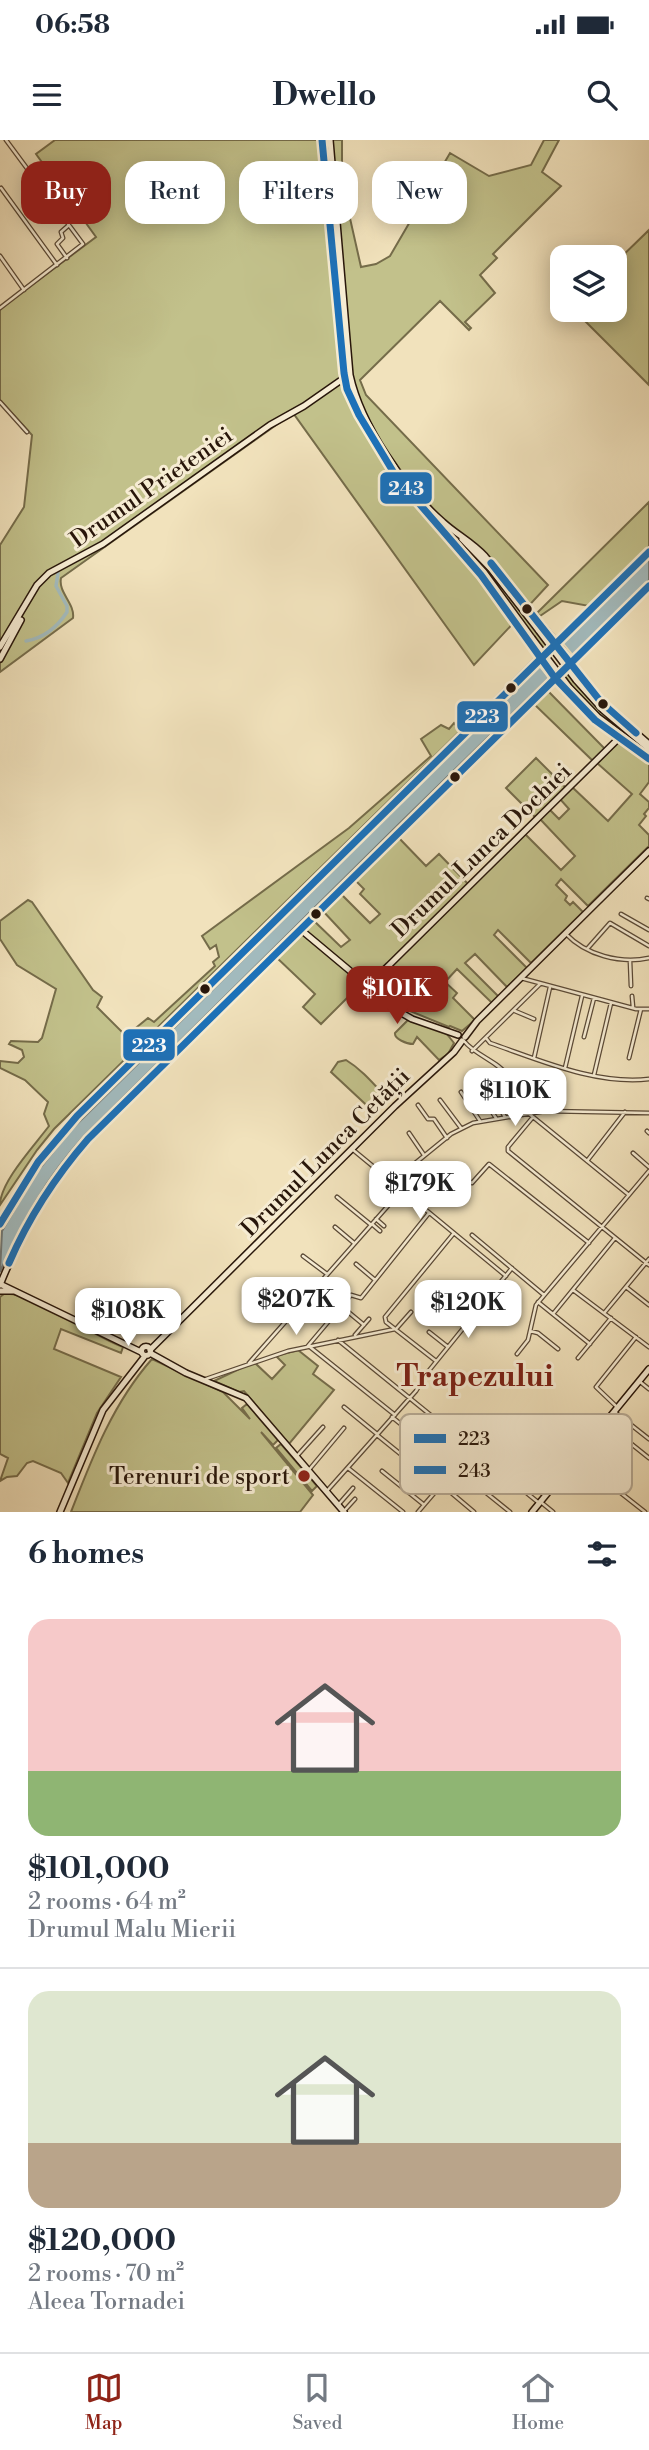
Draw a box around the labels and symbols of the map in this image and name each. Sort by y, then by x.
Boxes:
street label: Drumul Prieteniei [65,421,238,554]
line badge: 243 [379,471,433,505]
text: 243 [388,477,424,501]
unlabelled marker [520,602,534,616]
unlabelled marker [504,681,518,695]
unlabelled marker [596,697,610,711]
line badge: 223 [456,700,509,733]
text: 223 [464,705,500,729]
street label: Drumul Lunca Dochiei [386,758,577,944]
unlabelled marker [448,770,462,784]
unlabelled marker [309,907,323,921]
pin: $101K [348,966,446,1026]
unlabelled marker [198,982,212,996]
line badge: 223 [122,1028,176,1062]
text: 223 [131,1034,167,1058]
street label: Drumul Lunca Cetății [235,1062,416,1243]
pin: $110K [466,1068,564,1128]
pin: $179K [371,1161,469,1221]
pin: $207K [247,1278,345,1337]
pin: $120K [419,1280,517,1340]
pin: $108K [79,1288,177,1348]
district label: Trapezului [396,1358,554,1396]
legend [400,1414,632,1494]
text: 223 [458,1427,490,1451]
text: 243 [458,1459,491,1483]
place label: Terenuri de sport [109,1463,290,1491]
marker: Terenuri de sport [296,1468,312,1484]

